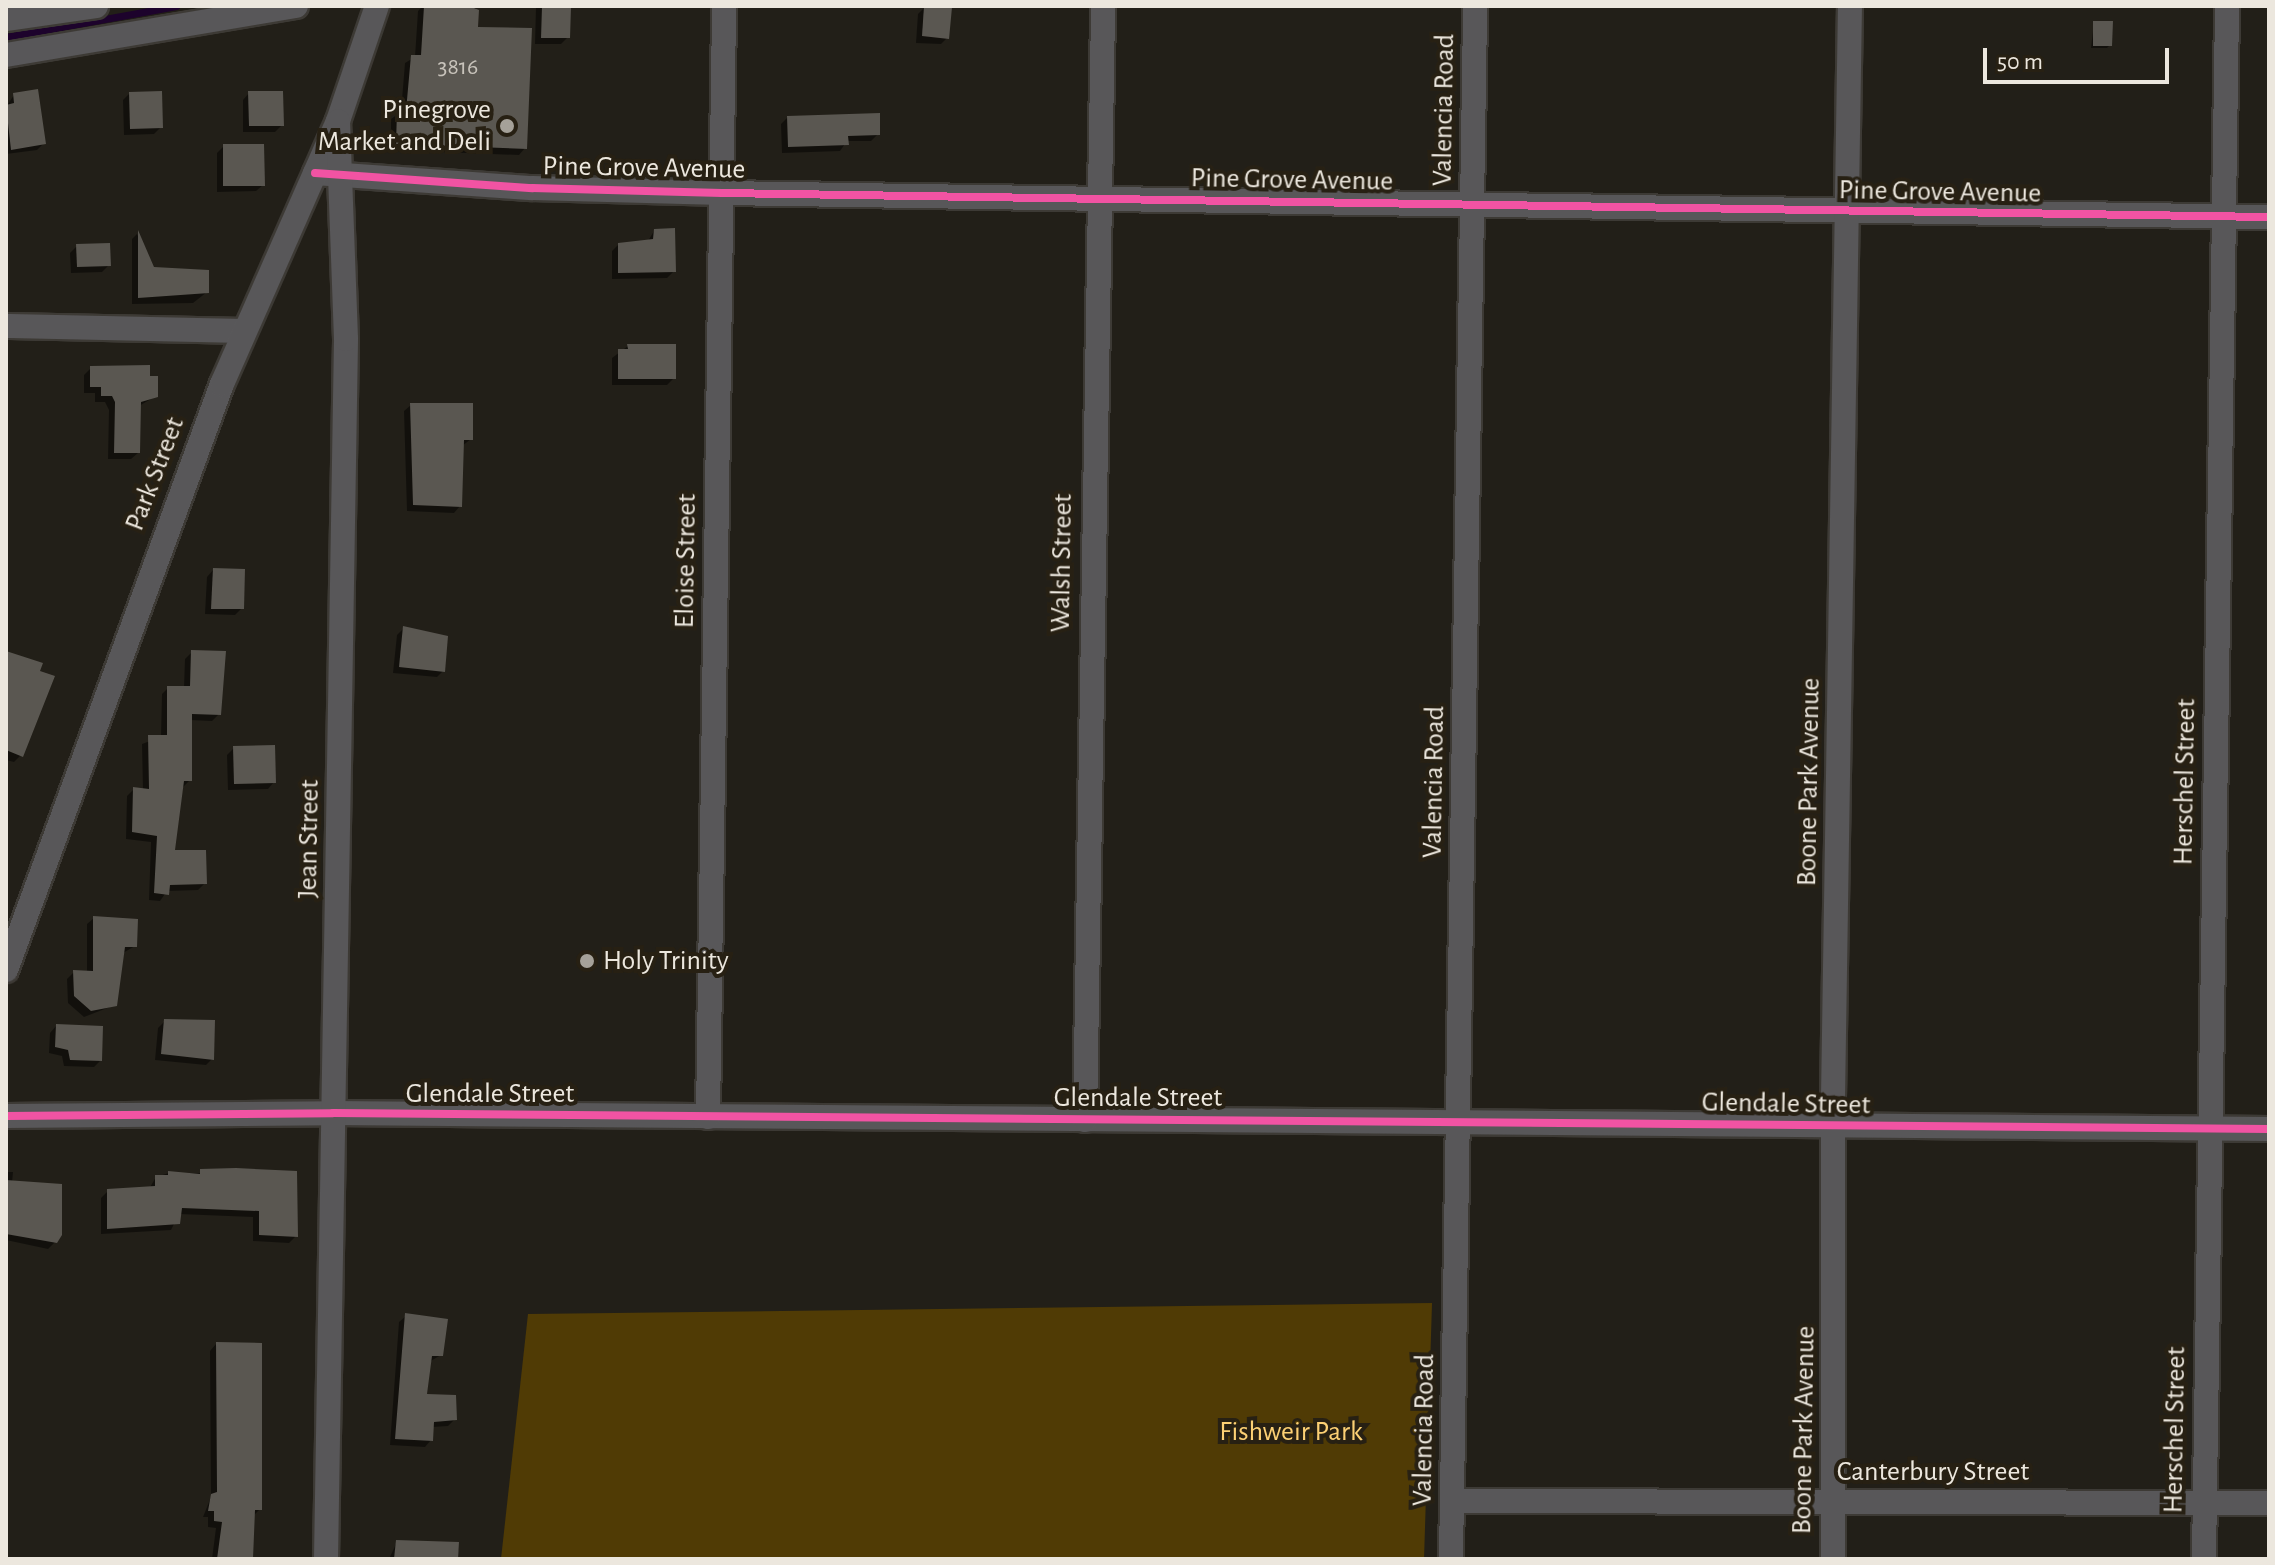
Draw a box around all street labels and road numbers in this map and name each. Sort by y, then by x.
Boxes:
street label: Valencia Road [1426,34,1462,186]
street label: Pine Grove Avenue [542,149,746,187]
street label: Pine Grove Avenue [1190,161,1394,199]
street label: Pine Grove Avenue [1838,173,2042,211]
street label: Park Street [118,412,192,536]
street label: Eloise Street [668,493,704,629]
street label: Walsh Street [1044,493,1080,633]
street label: Boone Park Avenue [1790,677,1828,887]
street label: Herschel Street [2167,698,2203,866]
street label: Valencia Road [1416,706,1452,858]
street label: Jean Street [291,779,327,899]
street label: Glendale Street [406,1077,574,1111]
street label: Glendale Street [1054,1081,1222,1115]
street label: Glendale Street [1701,1086,1871,1122]
street label: Boone Park Avenue [1785,1325,1823,1535]
street label: Herschel Street [2157,1346,2193,1514]
street label: Valencia Road [1406,1354,1442,1506]
street label: Canterbury Street [1837,1455,2029,1489]

